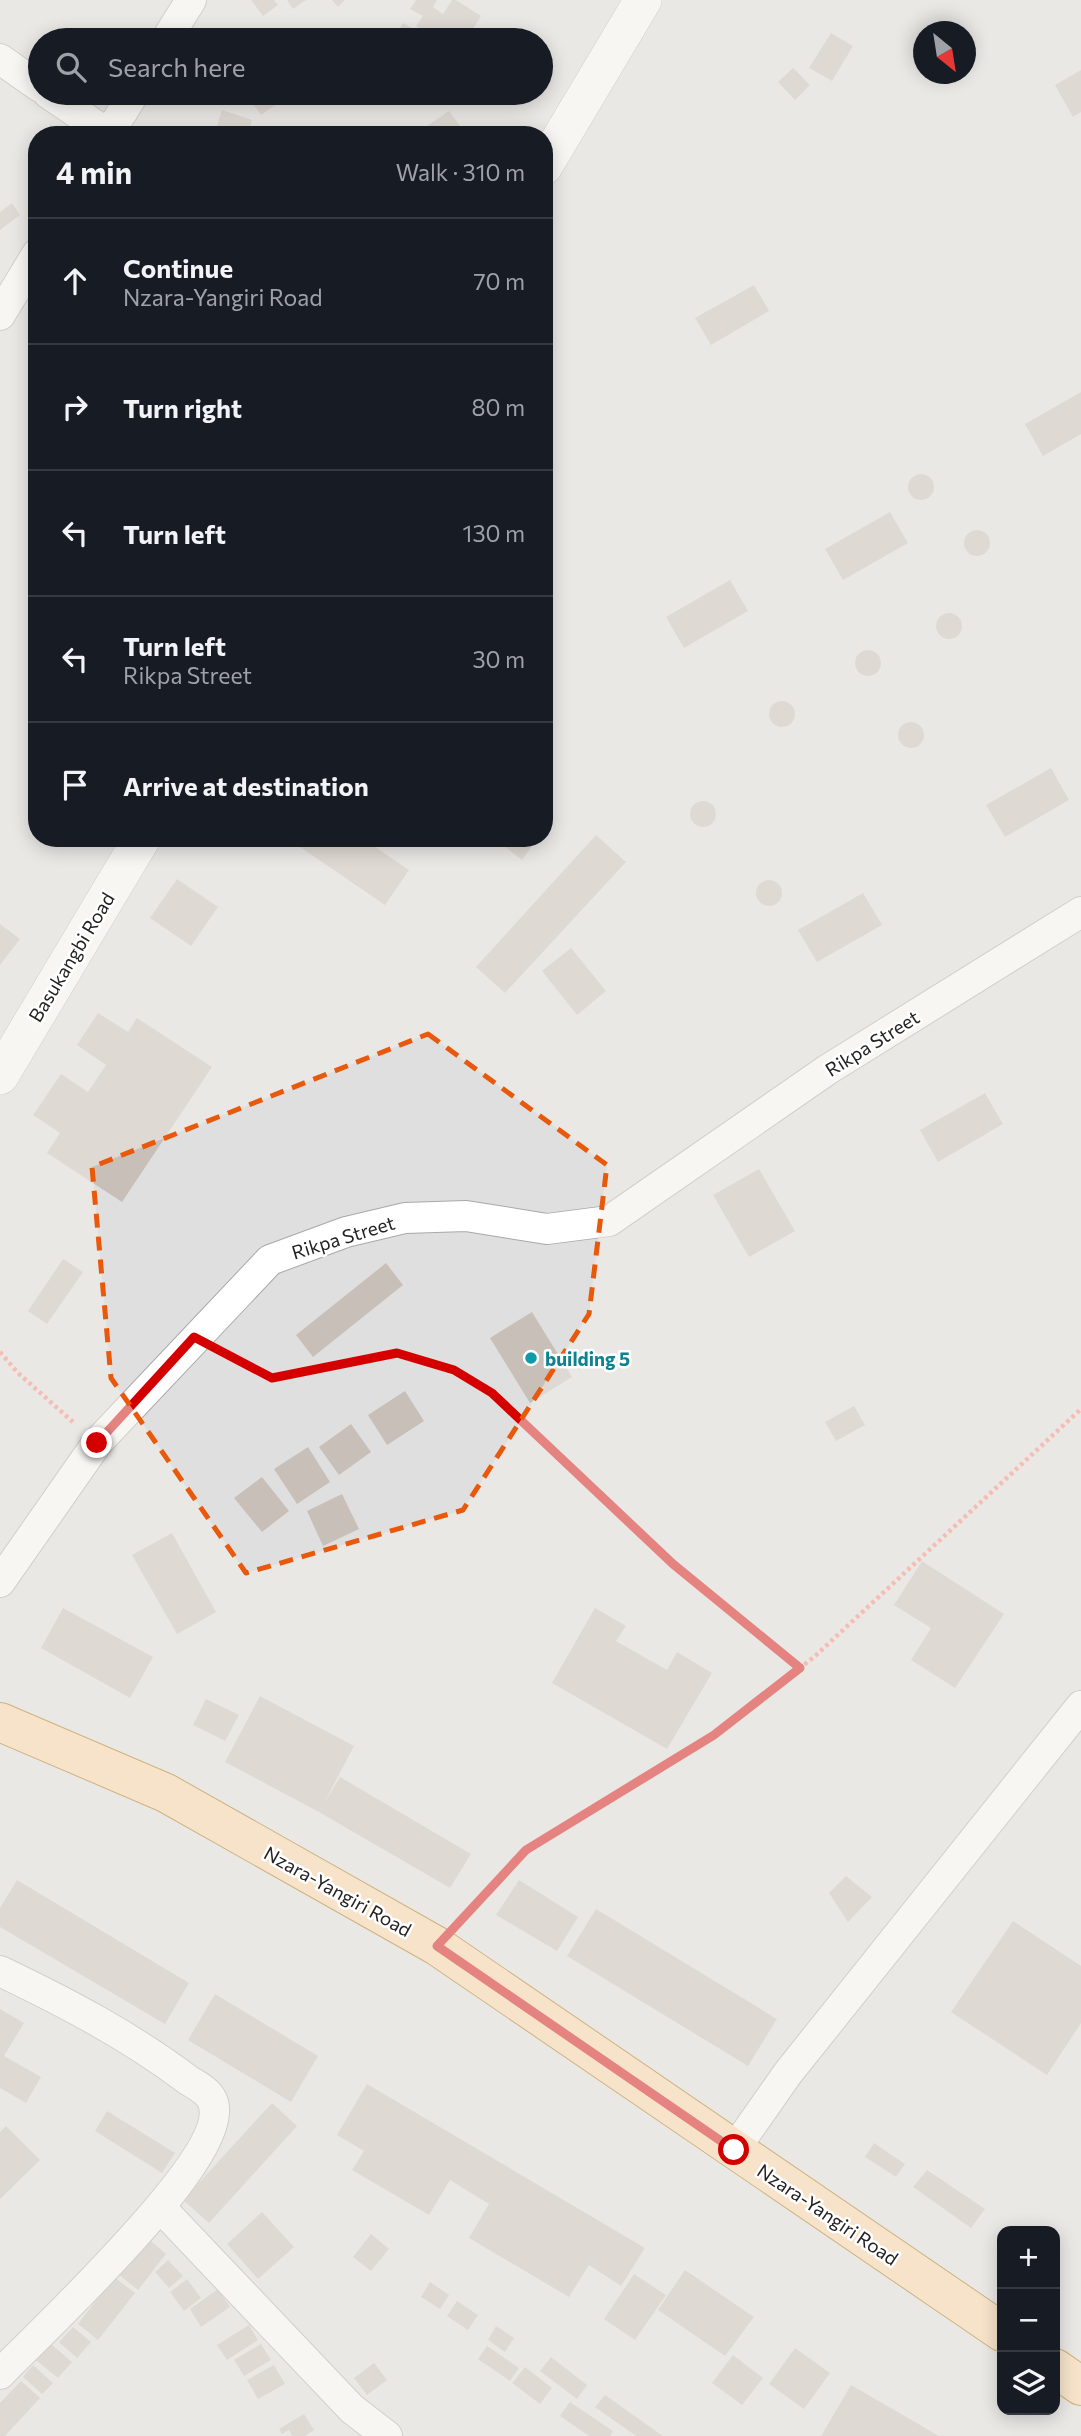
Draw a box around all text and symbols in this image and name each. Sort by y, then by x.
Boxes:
north arrow [913,21,976,84]
search box [28,28,553,105]
icon: search [52,48,90,86]
text: Search here [108,51,246,82]
text: 4 min [56,153,132,190]
text: Walk · 310 m [396,158,525,186]
text: Continue [123,252,233,283]
icon: ahead [56,262,94,300]
text: 70 m [473,267,525,295]
text: Nzara-Yangiri Road [123,283,323,311]
icon: right [56,388,94,426]
text: Turn right [123,392,242,423]
text: 80 m [472,393,525,421]
icon: left [56,514,94,552]
text: Turn left [123,518,226,549]
text: 130 m [463,519,525,547]
text: Turn left [123,630,226,661]
icon: left [56,640,94,678]
text: 30 m [472,645,525,673]
text: Rikpa Street [123,661,252,689]
icon: arrive [56,766,94,804]
text: Arrive at destination [123,770,369,801]
street label: Basukangbi Road [23,888,119,1026]
street label: Rikpa Street [821,1005,923,1081]
street label: Rikpa Street [289,1210,397,1264]
place label: building 5 [545,1347,630,1370]
marker: building 5 [523,1350,539,1366]
route end [81,1427,112,1458]
street label: Nzara-Yangiri Road [260,1841,416,1941]
route start [718,2134,749,2165]
street label: Nzara-Yangiri Road [753,2158,903,2270]
map controls [997,2226,1060,2415]
button: + [997,2226,1060,2289]
button: − [997,2289,1060,2352]
button: layers [997,2352,1060,2415]

